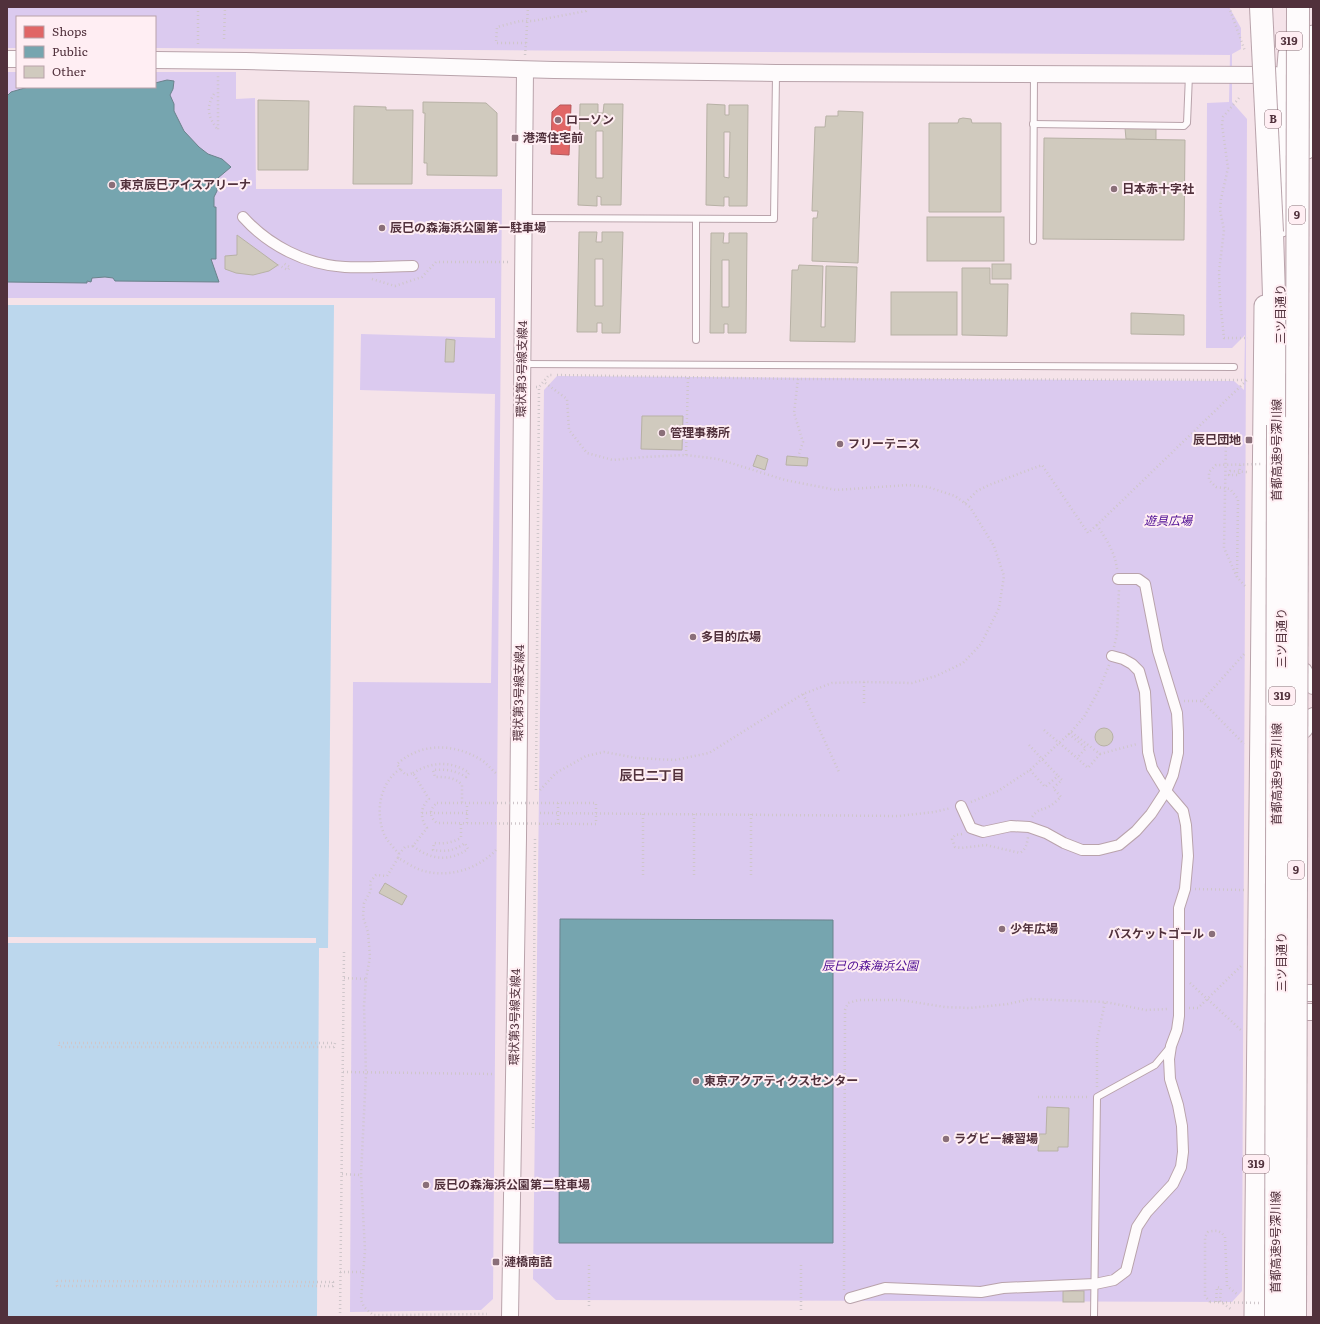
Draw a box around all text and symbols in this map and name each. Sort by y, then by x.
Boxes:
legend [16,16,156,88]
text: Shops [52,22,87,40]
road number: 319 [1276,32,1302,50]
text: Public [52,42,88,60]
text: Other [52,62,86,80]
place label: ローソン [566,110,614,128]
road number: B [1265,110,1281,128]
marker: ローソン [553,115,563,125]
place label: 港湾住宅前 [523,128,583,146]
marker: 港湾住宅前 [510,133,520,143]
place label: 東京辰巳アイスアリーナ [120,175,251,193]
place label: 日本赤十字社 [1122,179,1194,197]
marker: 東京辰巳アイスアリーナ [107,180,117,190]
marker: 日本赤十字社 [1109,184,1119,194]
road number: 9 [1289,206,1305,224]
place label: 辰巳の森海浜公園第一駐車場 [390,218,546,236]
marker: 辰巳の森海浜公園第一駐車場 [377,223,387,233]
street label: 三ツ目通り [1271,284,1289,344]
street label: 環状第3号線支線4 [511,320,531,418]
street label: 首都高速9号深川線 [1267,399,1285,501]
place label: 管理事務所 [670,423,730,441]
marker: 管理事務所 [657,428,667,438]
place label: 辰巳団地 [1193,430,1241,448]
place label: フリーテニス [848,434,920,452]
marker: 辰巳団地 [1244,435,1254,445]
marker: フリーテニス [835,439,845,449]
park label: 遊具広場 [1144,511,1194,529]
street label: 三ツ目通り [1272,608,1290,668]
place label: 多目的広場 [701,627,761,645]
marker: 多目的広場 [688,632,698,642]
street label: 環状第3号線支線4 [508,644,528,742]
road number: 319 [1269,687,1295,705]
street label: 首都高速9号深川線 [1267,723,1285,825]
district label: 辰巳二丁目 [619,765,685,784]
road number: 9 [1288,861,1304,879]
place label: 少年広場 [1010,919,1058,937]
marker: 少年広場 [997,924,1007,934]
place label: バスケットゴール [1108,924,1204,942]
marker: バスケットゴール [1207,929,1217,939]
street label: 三ツ目通り [1272,932,1290,992]
park label: 辰巳の森海浜公園 [822,956,920,974]
street label: 環状第3号線支線4 [504,968,524,1066]
place label: 東京アクアティクスセンター [704,1071,858,1089]
marker: 東京アクアティクスセンター [691,1076,701,1086]
place label: ラグビー練習場 [954,1129,1038,1147]
marker: ラグビー練習場 [941,1134,951,1144]
road number: 319 [1243,1155,1269,1173]
place label: 辰巳の森海浜公園第二駐車場 [434,1175,590,1193]
marker: 辰巳の森海浜公園第二駐車場 [421,1180,431,1190]
street label: 首都高速9号深川線 [1266,1191,1284,1293]
place label: 漣橋南詰 [504,1252,552,1270]
marker: 漣橋南詰 [491,1257,501,1267]

